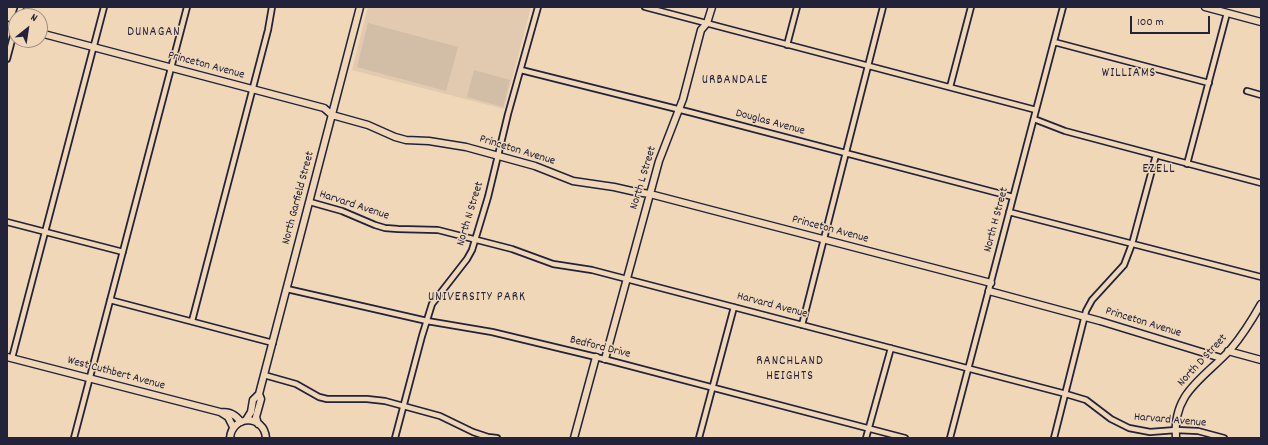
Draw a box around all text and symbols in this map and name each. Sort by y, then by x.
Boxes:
north arrow [8,8,48,48]
scale bar [1132,8,1212,34]
text: N [27,10,40,27]
text: 100 m [1137,14,1164,31]
district label: DUNAGAN [127,25,181,41]
street label: Princeton Avenue [166,49,246,83]
district label: WILLIAMS [1102,66,1156,82]
district label: URBANDALE [702,73,768,89]
street label: Douglas Avenue [734,107,806,139]
street label: Princeton Avenue [477,133,557,169]
street label: North L Street [628,145,660,211]
street label: North Garfield Street [280,150,318,246]
district label: EZELL [1142,162,1176,178]
street label: North N Street [454,180,488,248]
street label: North H Street [981,186,1013,254]
street label: Harvard Avenue [317,188,391,224]
street label: Princeton Avenue [790,213,870,247]
district label: UNIVERSITY PARK [428,290,526,306]
street label: Harvard Avenue [735,290,809,322]
street label: Princeton Avenue [1103,305,1183,341]
street label: North D Street [1175,332,1231,390]
street label: Bedford Drive [568,334,632,362]
street label: West Cuthbert Avenue [66,354,166,394]
district label: RANCHLAND HEIGHTS [756,354,824,385]
street label: Harvard Avenue [1133,411,1207,431]

